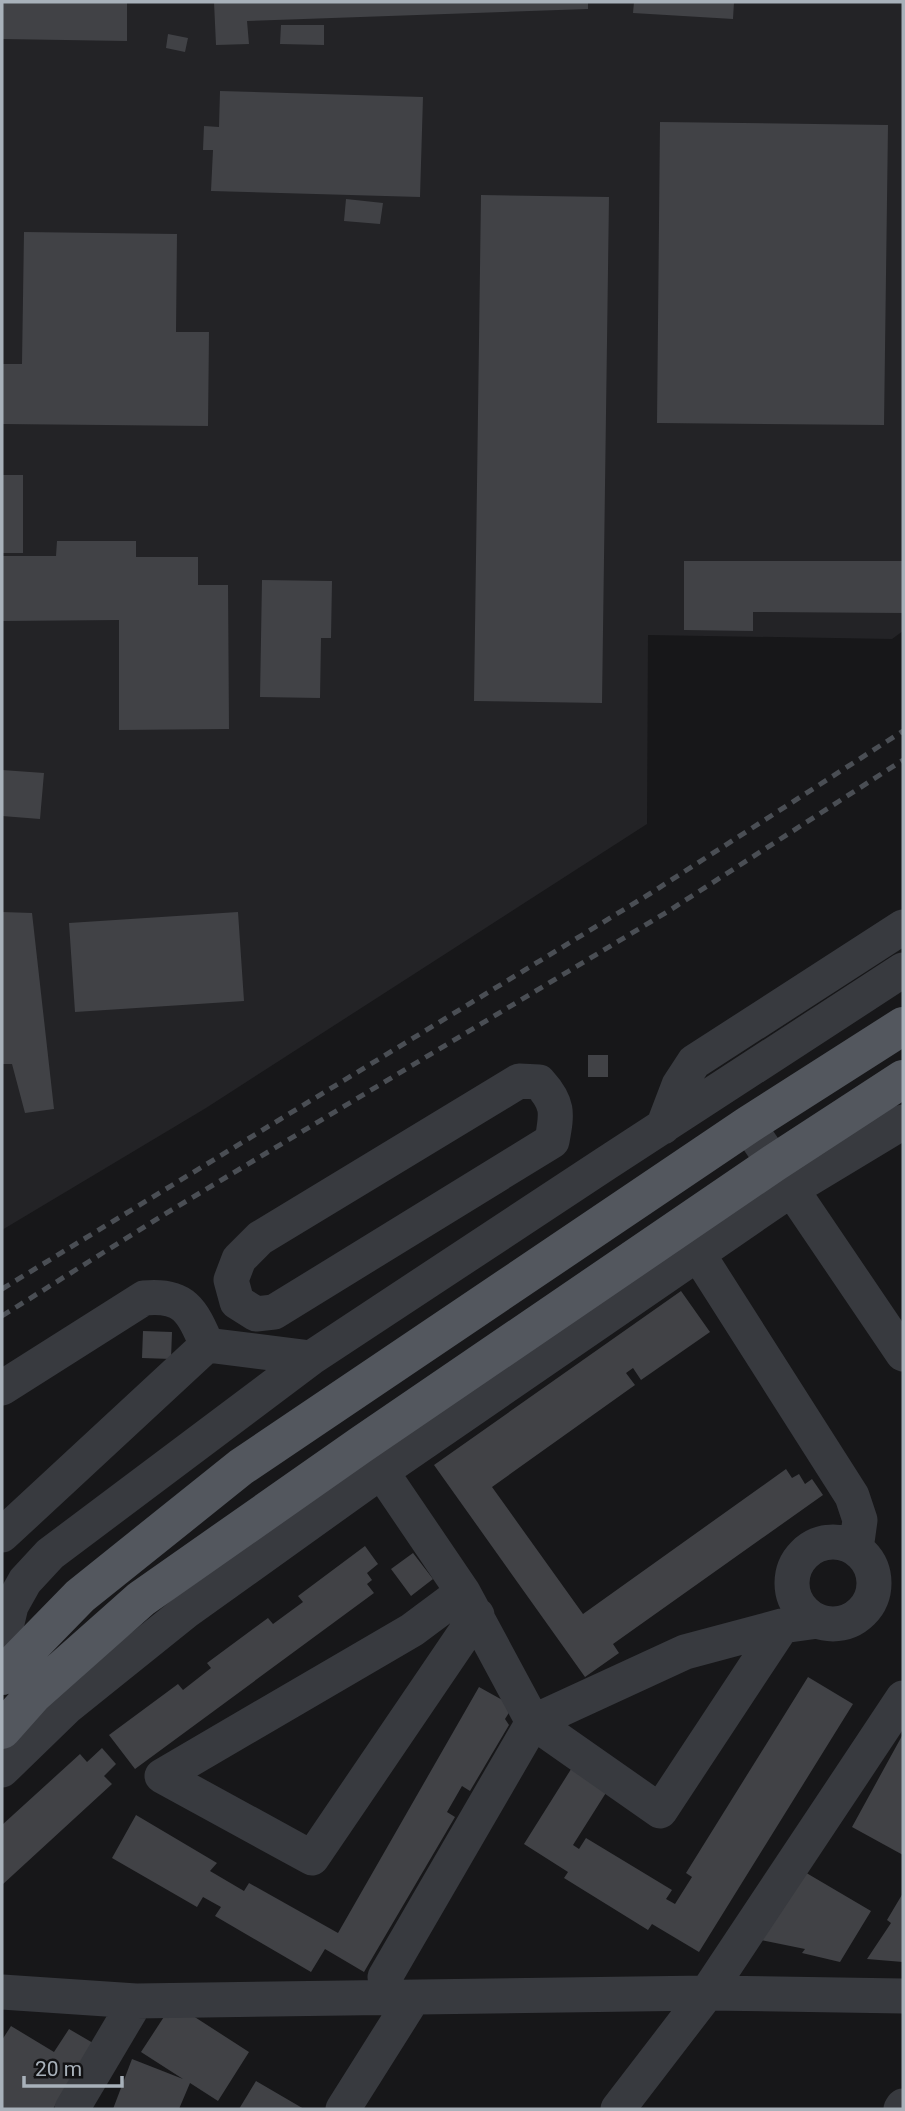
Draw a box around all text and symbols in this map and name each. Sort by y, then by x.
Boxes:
scale bar [24,2044,122,2088]
text: 20 m [35,2057,82,2081]

